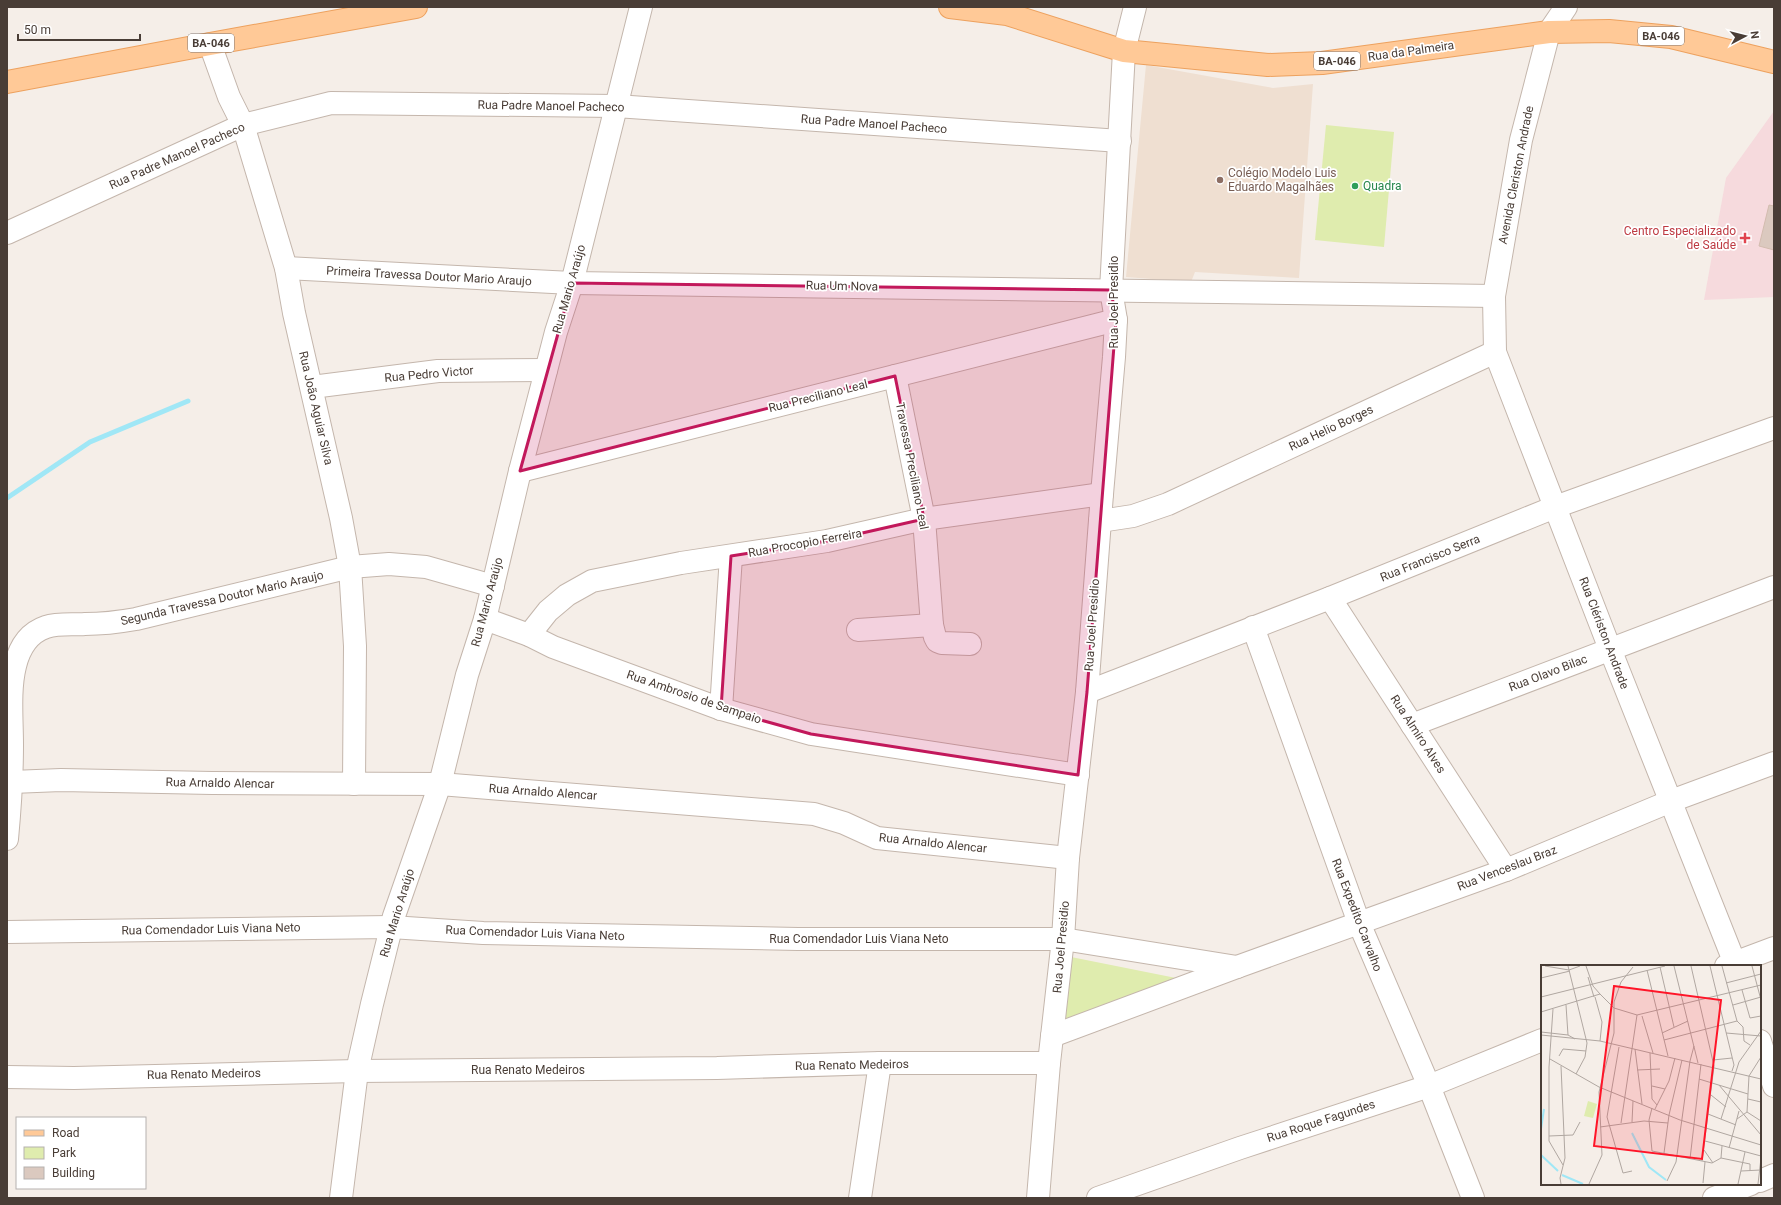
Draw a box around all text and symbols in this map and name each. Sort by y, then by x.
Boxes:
scale bar [18,16,140,42]
north arrow [1725,16,1765,56]
text: 50 m [24,23,51,37]
road number: BA-046 [1638,27,1684,45]
text: N [1748,30,1761,40]
road number: BA-046 [188,34,234,52]
street label: Rua da Palmeira [1367,38,1455,64]
road number: BA-046 [1314,52,1360,70]
street label: Rua Padre Manoel Pacheco [478,98,625,114]
street label: Avenida Cleriston Andrade [1496,105,1536,245]
street label: Rua Padre Manoel Pacheco [800,112,948,136]
street label: Rua Padre Manoel Pacheco [107,120,247,192]
place label: Colégio Modelo Luis Eduardo Magalhães [1228,166,1337,194]
marker: Colégio Modelo Luis Eduardo Magalhães [1215,175,1225,185]
place label: Quadra [1363,179,1402,193]
marker: Quadra [1350,181,1360,191]
place label: Centro Especializado de Saúde [1624,224,1736,252]
marker: Centro Especializado de Saúde [1739,232,1751,244]
street label: Rua Mario Araújo [550,243,588,335]
street label: Rua Joel Presidio [1107,255,1121,348]
street label: Primeira Travessa Doutor Mario Araujo [326,264,532,288]
street label: Rua Um Nova [806,278,878,294]
street label: Rua João Aguiar Silva [296,350,336,466]
street label: Rua Pedro Victor [384,363,474,385]
street label: Rua Preciliano Leal [767,377,869,415]
street label: Travessa Preciliano Leal [893,401,931,531]
street label: Rua Helio Borges [1287,402,1375,454]
street label: Rua Procopio Ferreira [747,526,863,560]
street label: Rua Francisco Serra [1378,532,1482,584]
street label: Rua Mario Araújo [468,556,506,648]
street label: Segunda Travessa Doutor Mario Araujo [119,568,325,628]
street label: Rua Clériston Andrade [1576,575,1632,691]
street label: Rua Joel Presidio [1082,578,1102,672]
street label: Rua Olavo Bilac [1507,652,1589,694]
street label: Rua Ambrosio de Sampaio [625,667,763,727]
street label: Rua Almiro Alves [1387,692,1449,776]
street label: Rua Arnaldo Alencar [166,775,274,791]
street label: Rua Arnaldo Alencar [488,781,598,803]
street label: Rua Arnaldo Alencar [878,830,988,856]
street label: Rua Venceslau Braz [1455,843,1559,893]
street label: Rua Expedito Carvalho [1329,857,1385,974]
street label: Rua Mario Araújo [377,867,417,959]
street label: Rua Joel Presidio [1050,900,1072,994]
street label: Rua Comendador Luis Viana Neto [121,920,301,938]
street label: Rua Comendador Luis Viana Neto [445,923,625,943]
street label: Rua Comendador Luis Viana Neto [769,932,949,946]
inset map [1541,965,1761,1185]
street label: Rua Renato Medeiros [795,1057,909,1073]
street label: Rua Renato Medeiros [471,1063,585,1077]
street label: Rua Renato Medeiros [147,1066,261,1082]
street label: Rua Roque Fagundes [1265,1097,1377,1145]
legend [16,1117,146,1189]
text: Road [52,1126,80,1140]
text: Park [52,1146,77,1160]
text: Building [52,1166,95,1180]

